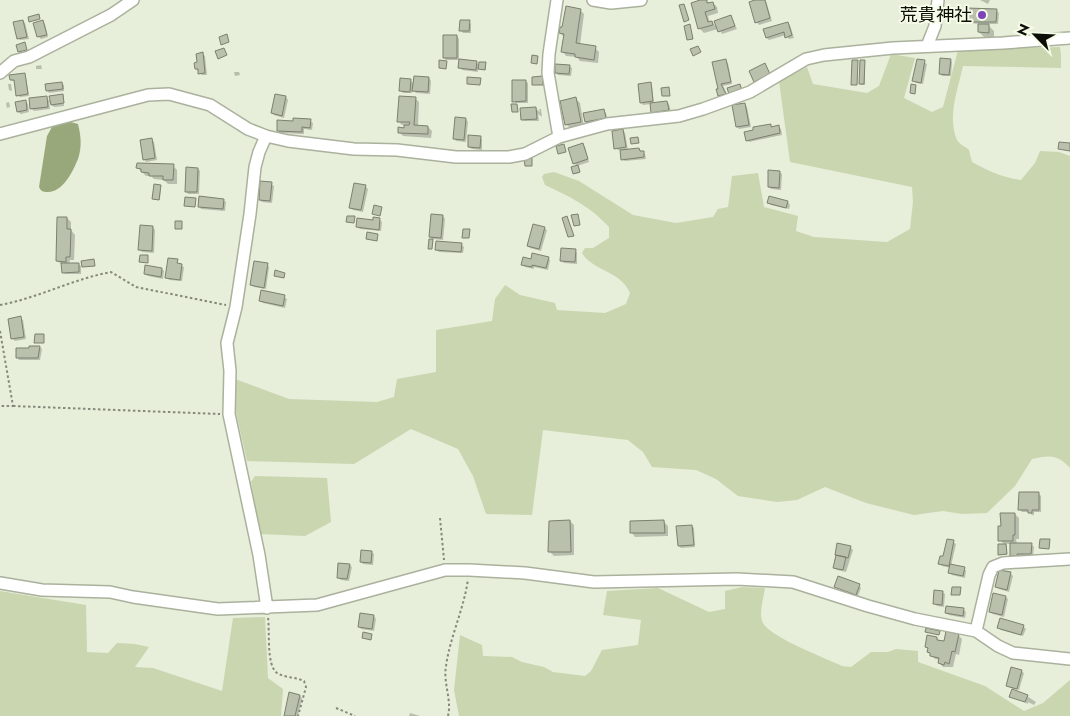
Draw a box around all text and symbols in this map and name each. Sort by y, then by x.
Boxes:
place label: 荒貴神社 [900,2,972,28]
marker: 荒貴神社 [976,9,988,21]
north arrow [1010,10,1060,60]
text: N [1012,21,1035,39]

